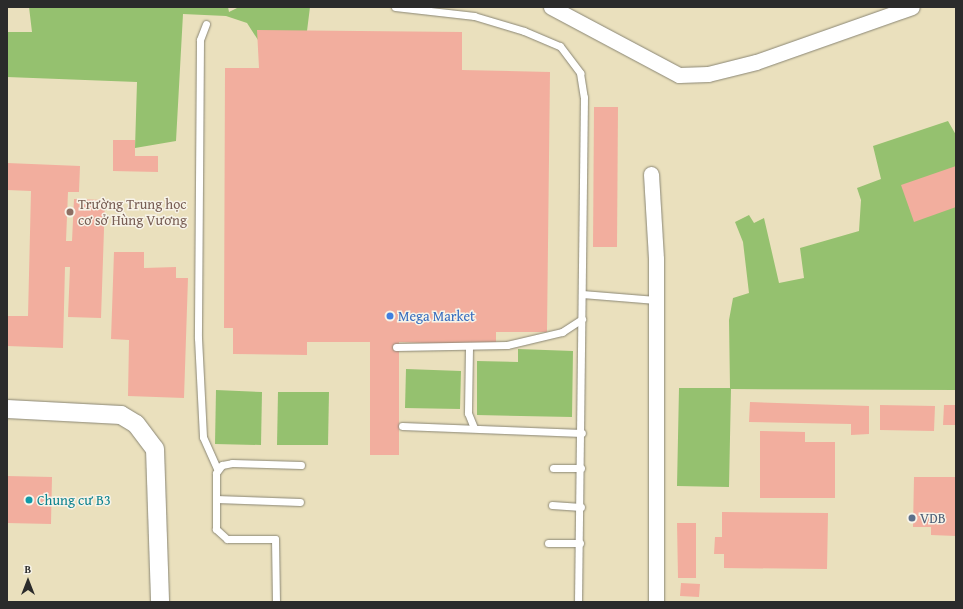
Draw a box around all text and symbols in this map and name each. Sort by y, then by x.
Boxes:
place label: Trường Trung học cơ sở Hùng Vương [78,196,187,228]
marker: Trường Trung học cơ sở Hùng Vương [65,207,75,217]
place label: Mega Market [398,308,475,324]
marker: Mega Market [385,311,395,321]
place label: Chung cư B3 [37,492,111,508]
marker: Chung cư B3 [24,495,34,505]
place label: VDB [920,510,946,526]
marker: VDB [907,513,917,523]
north arrow [8,561,48,601]
text: B [25,561,31,577]

